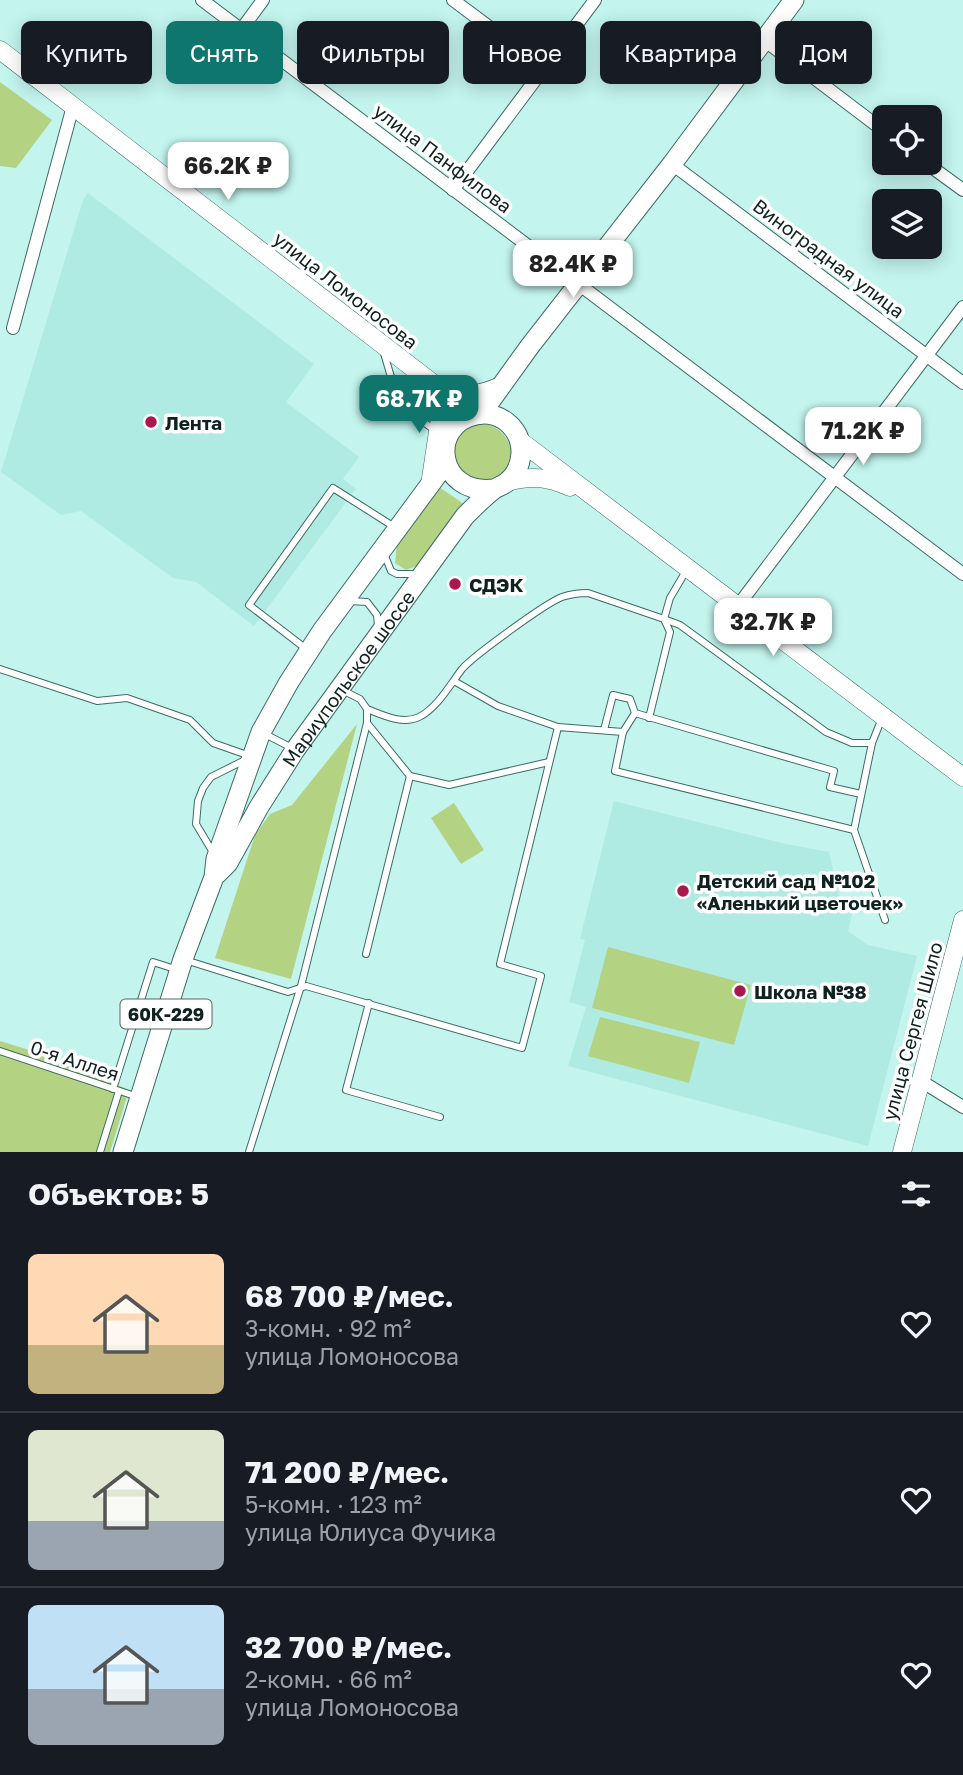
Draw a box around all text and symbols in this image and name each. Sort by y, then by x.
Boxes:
chip: Купить [21,21,152,84]
chip: Снять [166,21,283,84]
chip: Фильтры [297,21,449,84]
chip: Новое [463,21,586,84]
chip: Квартира [600,21,761,84]
chip: Дом [775,21,872,84]
street label: улица Панфилова [370,99,516,217]
map controls [872,105,942,259]
button: locate [872,105,942,175]
pin: 66.2K ₽ [163,142,293,202]
text: 66.2K ₽ [184,151,272,179]
button: layers [872,189,942,259]
street label: Виноградная улица [749,194,909,322]
street label: улица Ломоносова [269,227,423,353]
pin: 82.4K ₽ [508,240,638,300]
text: 82.4K ₽ [529,249,617,277]
pin: 68.7K ₽ [354,376,484,435]
text: 68.7K ₽ [375,384,463,412]
pin: 71.2K ₽ [798,407,928,467]
place label: Лента [165,411,222,434]
marker: Лента [143,414,159,430]
text: 71.2K ₽ [821,416,905,444]
place label: СДЭК [469,573,524,596]
marker: СДЭК [447,576,463,592]
street label: Мариупольское шоссе [276,586,419,770]
pin: 32.7K ₽ [708,598,838,658]
text: 32.7K ₽ [730,607,816,635]
place label: Детский сад №102 «Аленький цветочек» [697,869,903,914]
marker: Детский сад №102 «Аленький цветочек» [675,883,691,899]
street label: улица Сергея Шило [877,939,947,1123]
place label: Школа №38 [754,980,867,1003]
marker: Школа №38 [732,983,748,999]
road number: 60К-229 [120,1000,212,1028]
street label: 0-я Аллея [28,1035,122,1085]
icon: filters [897,1175,935,1213]
text: Объектов: 5 [28,1176,209,1212]
text: 68 700 ₽/мес. [245,1278,454,1314]
icon: home [84,1282,168,1366]
icon: heart [897,1305,935,1343]
text: 3-комн. · 92 m² [245,1314,411,1342]
text: улица Ломоносова [245,1342,459,1370]
text: 71 200 ₽/мес. [245,1454,449,1490]
icon: home [84,1458,168,1542]
icon: heart [897,1481,935,1519]
text: 5-комн. · 123 m² [245,1490,422,1518]
text: улица Юлиуса Фучика [245,1518,496,1546]
text: 32 700 ₽/мес. [245,1629,452,1665]
icon: home [84,1633,168,1717]
icon: heart [897,1656,935,1694]
text: 2-комн. · 66 m² [245,1665,412,1693]
text: улица Ломоносова [245,1693,459,1721]

